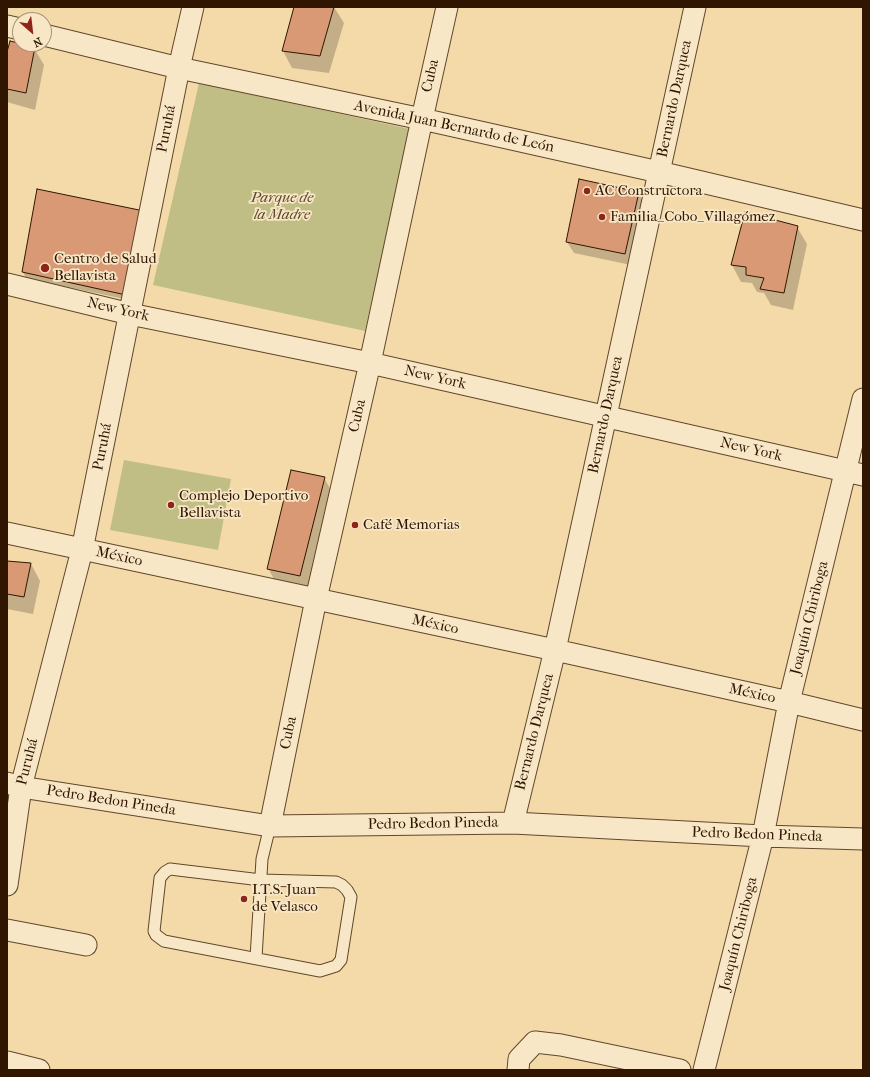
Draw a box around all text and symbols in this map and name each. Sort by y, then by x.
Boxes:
north arrow [12,12,52,52]
text: N [31,34,44,50]
street label: Bernardo Darquea [654,39,696,159]
street label: Cuba [418,58,444,94]
street label: Avenida Juan Bernardo de León [352,97,556,157]
street label: Puruhá [154,104,180,154]
place label: AC Constructora [595,182,703,200]
marker: AC Constructora [582,186,592,196]
park label: Parque de la Madre [251,189,313,224]
place label: Familia_Cobo_Villagómez [610,208,775,226]
marker: Familia_Cobo_Villagómez [597,212,607,222]
place label: Centro de Salud Bellavista [54,250,157,285]
marker: Centro de Salud Bellavista [39,262,51,274]
street label: New York [85,294,151,326]
street label: Bernardo Darquea [585,355,627,475]
street label: New York [402,362,468,394]
street label: Cuba [345,398,371,434]
street label: Puruhá [90,422,116,472]
street label: New York [718,434,784,466]
place label: Complejo Deportivo Bellavista [179,487,308,522]
marker: Complejo Deportivo Bellavista [166,500,176,510]
place label: Café Memorias [363,516,460,534]
marker: Café Memorias [350,520,360,530]
street label: México [94,543,144,571]
street label: Joaquín Chiriboga [787,559,833,677]
street label: México [410,611,460,639]
street label: Bernardo Darquea [512,672,558,792]
street label: México [727,680,777,708]
street label: Cuba [277,715,301,751]
street label: Puruhá [13,737,43,787]
street label: Pedro Bedon Pineda [45,782,177,820]
street label: Pedro Bedon Pineda [367,814,499,834]
street label: Pedro Bedon Pineda [691,824,823,846]
street label: Joaquín Chiriboga [716,875,762,993]
place label: I.T.S. Juan de Velasco [252,881,318,916]
marker: I.T.S. Juan de Velasco [239,894,249,904]

